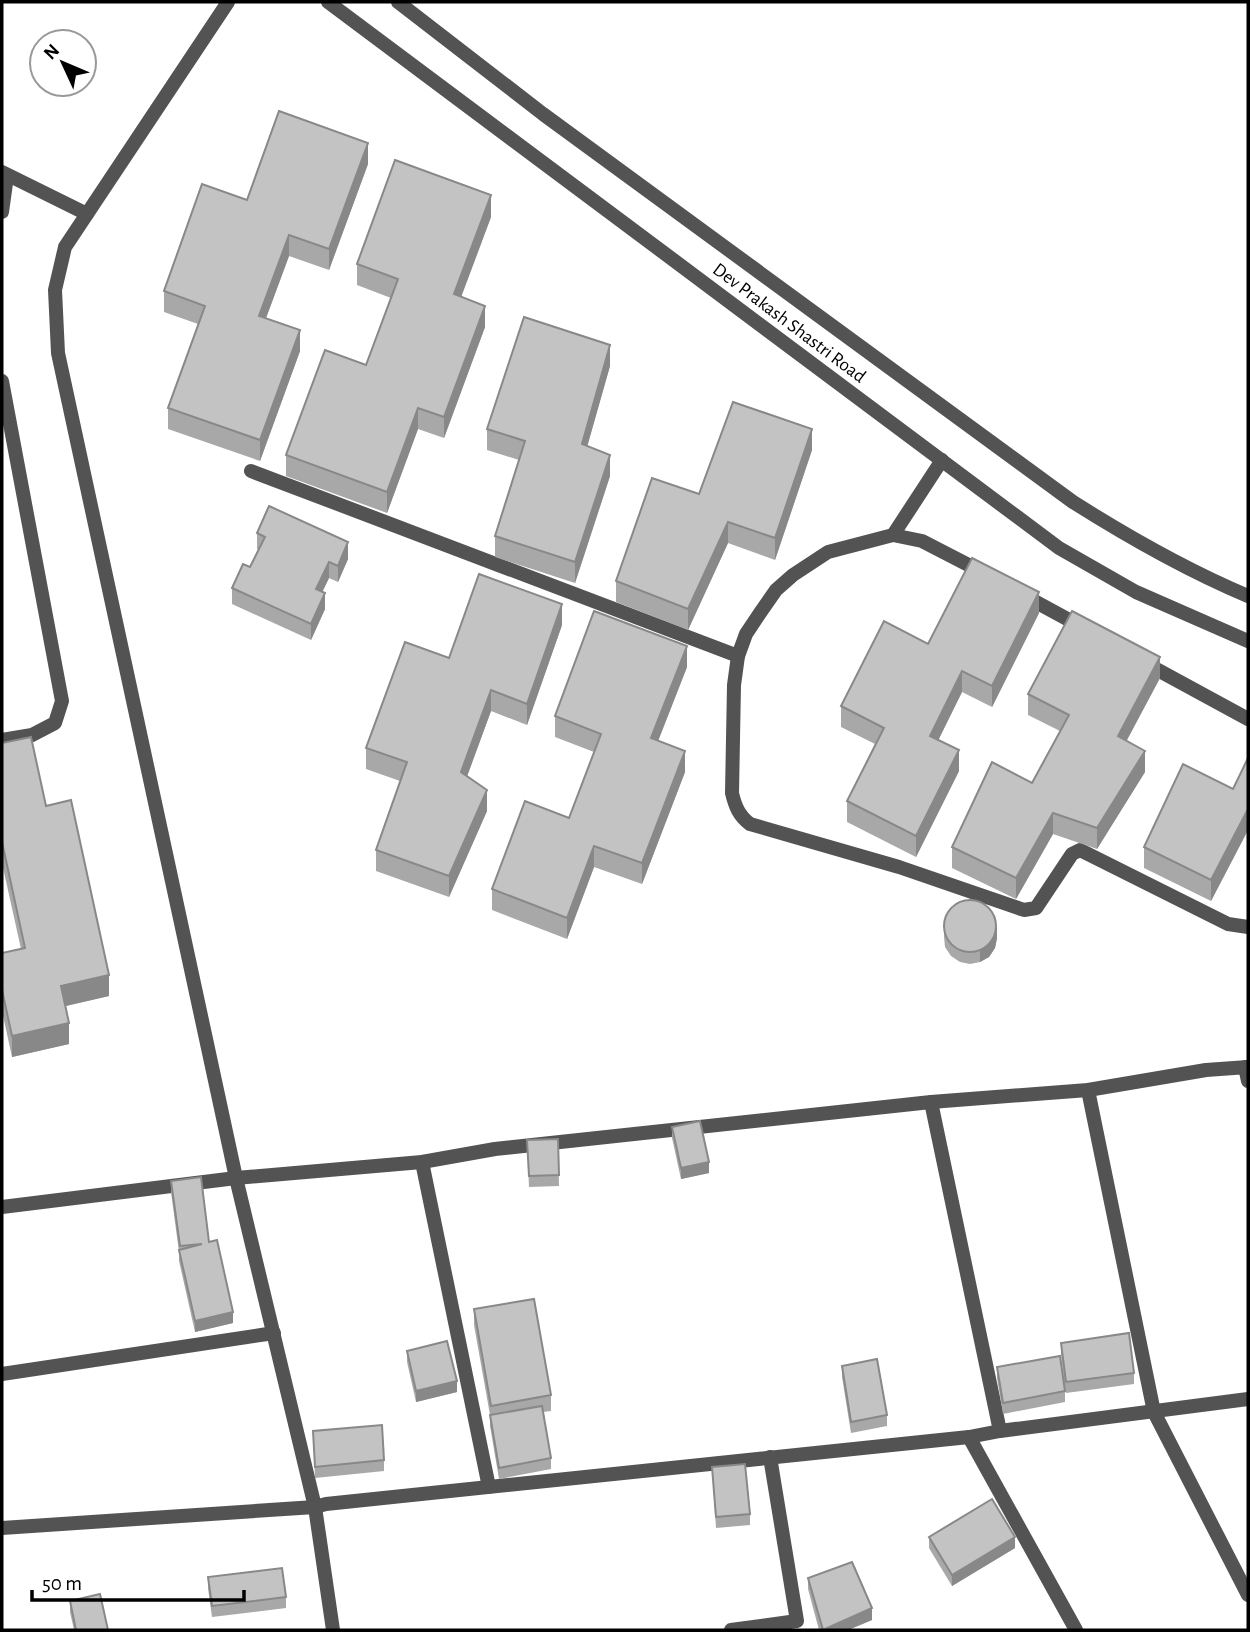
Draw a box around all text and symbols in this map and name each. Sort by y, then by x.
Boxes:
north arrow [28,28,98,98]
text: N [40,41,63,64]
street label: Dev Prakash Shastri Road [709,260,869,387]
scale bar [32,1558,243,1602]
text: 50 m [42,1573,82,1594]

